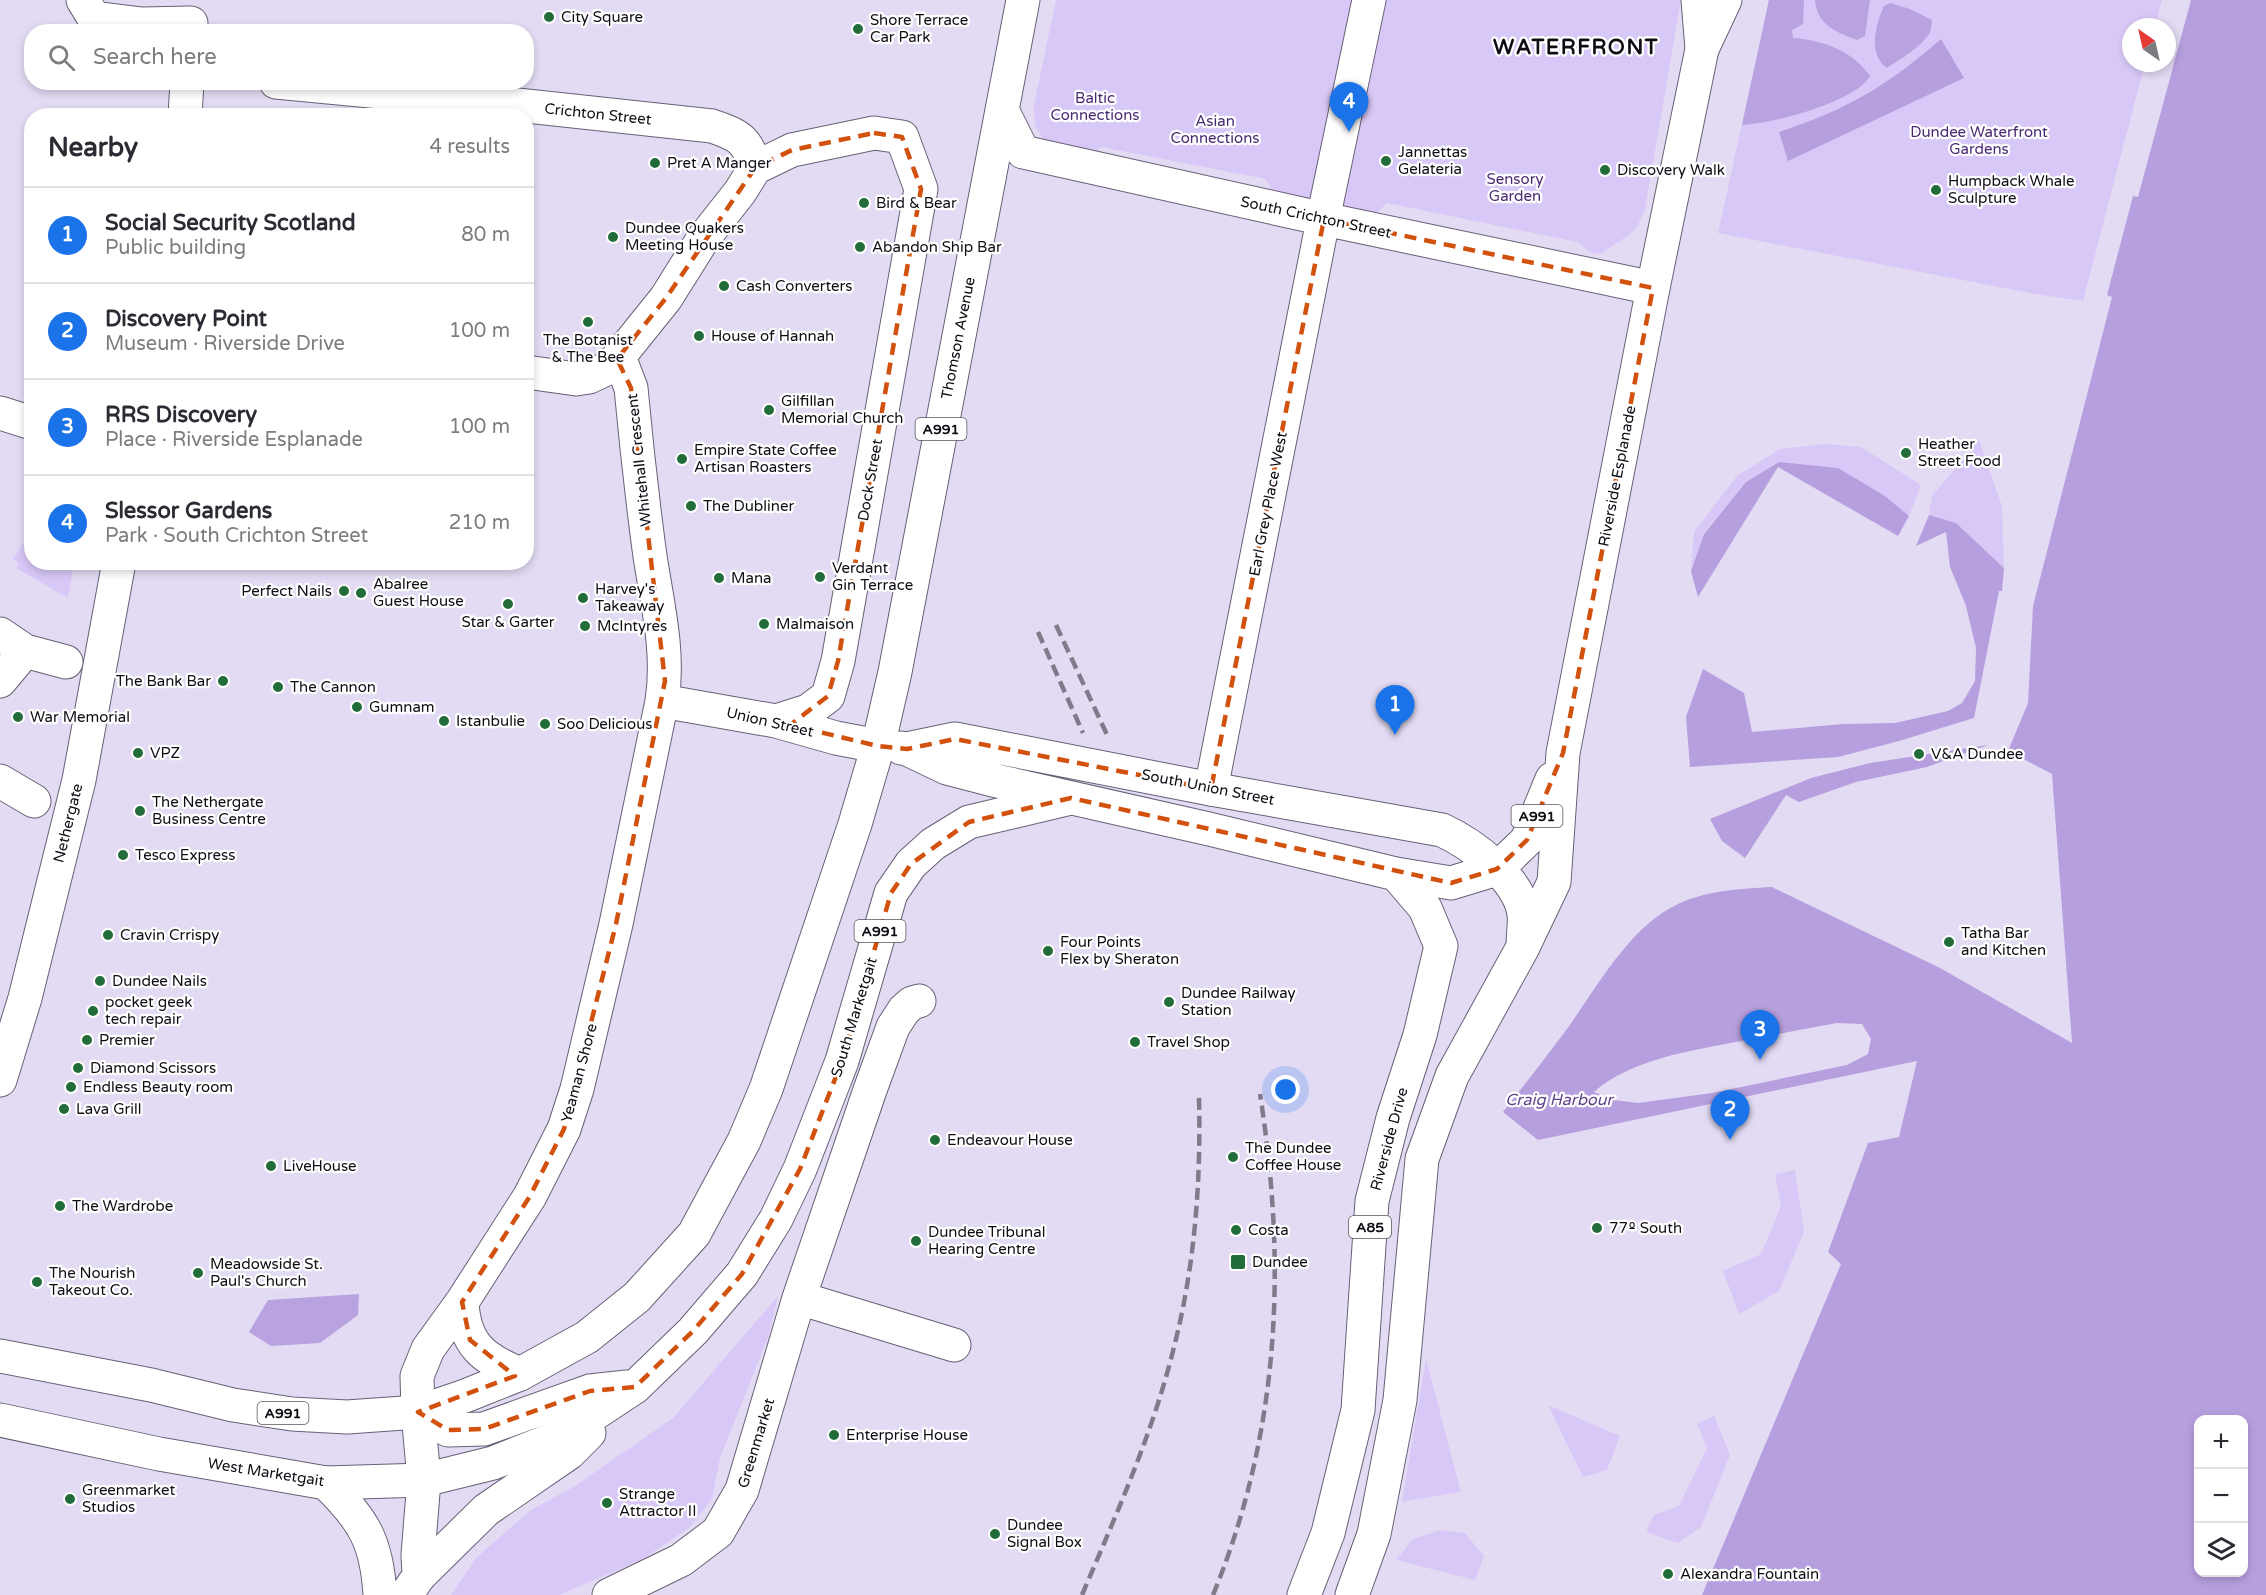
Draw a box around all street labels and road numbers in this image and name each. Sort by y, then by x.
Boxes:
street label: Crichton Street [544,99,653,129]
street label: South Crichton Street [1239,192,1393,242]
street label: Thomson Avenue [937,275,979,401]
street label: Whitehall Crescent [623,392,655,527]
street label: Riverside Esplanade [1595,404,1639,548]
road number: A991 [916,418,966,440]
street label: Earl Grey Place West [1245,430,1291,578]
street label: Dock Street [854,437,886,522]
street label: Union Street [725,703,816,741]
street label: South Union Street [1140,765,1276,809]
street label: Nethergate [49,782,87,864]
road number: A991 [1512,805,1562,827]
road number: A991 [854,920,906,942]
street label: South Marketgait [827,955,881,1079]
street label: Yeaman Shore [557,1021,601,1125]
street label: Riverside Drive [1367,1085,1411,1193]
road number: A85 [1349,1216,1391,1238]
street label: Greenmarket [734,1396,778,1490]
road number: A991 [258,1402,308,1424]
street label: West Marketgait [206,1454,326,1490]

